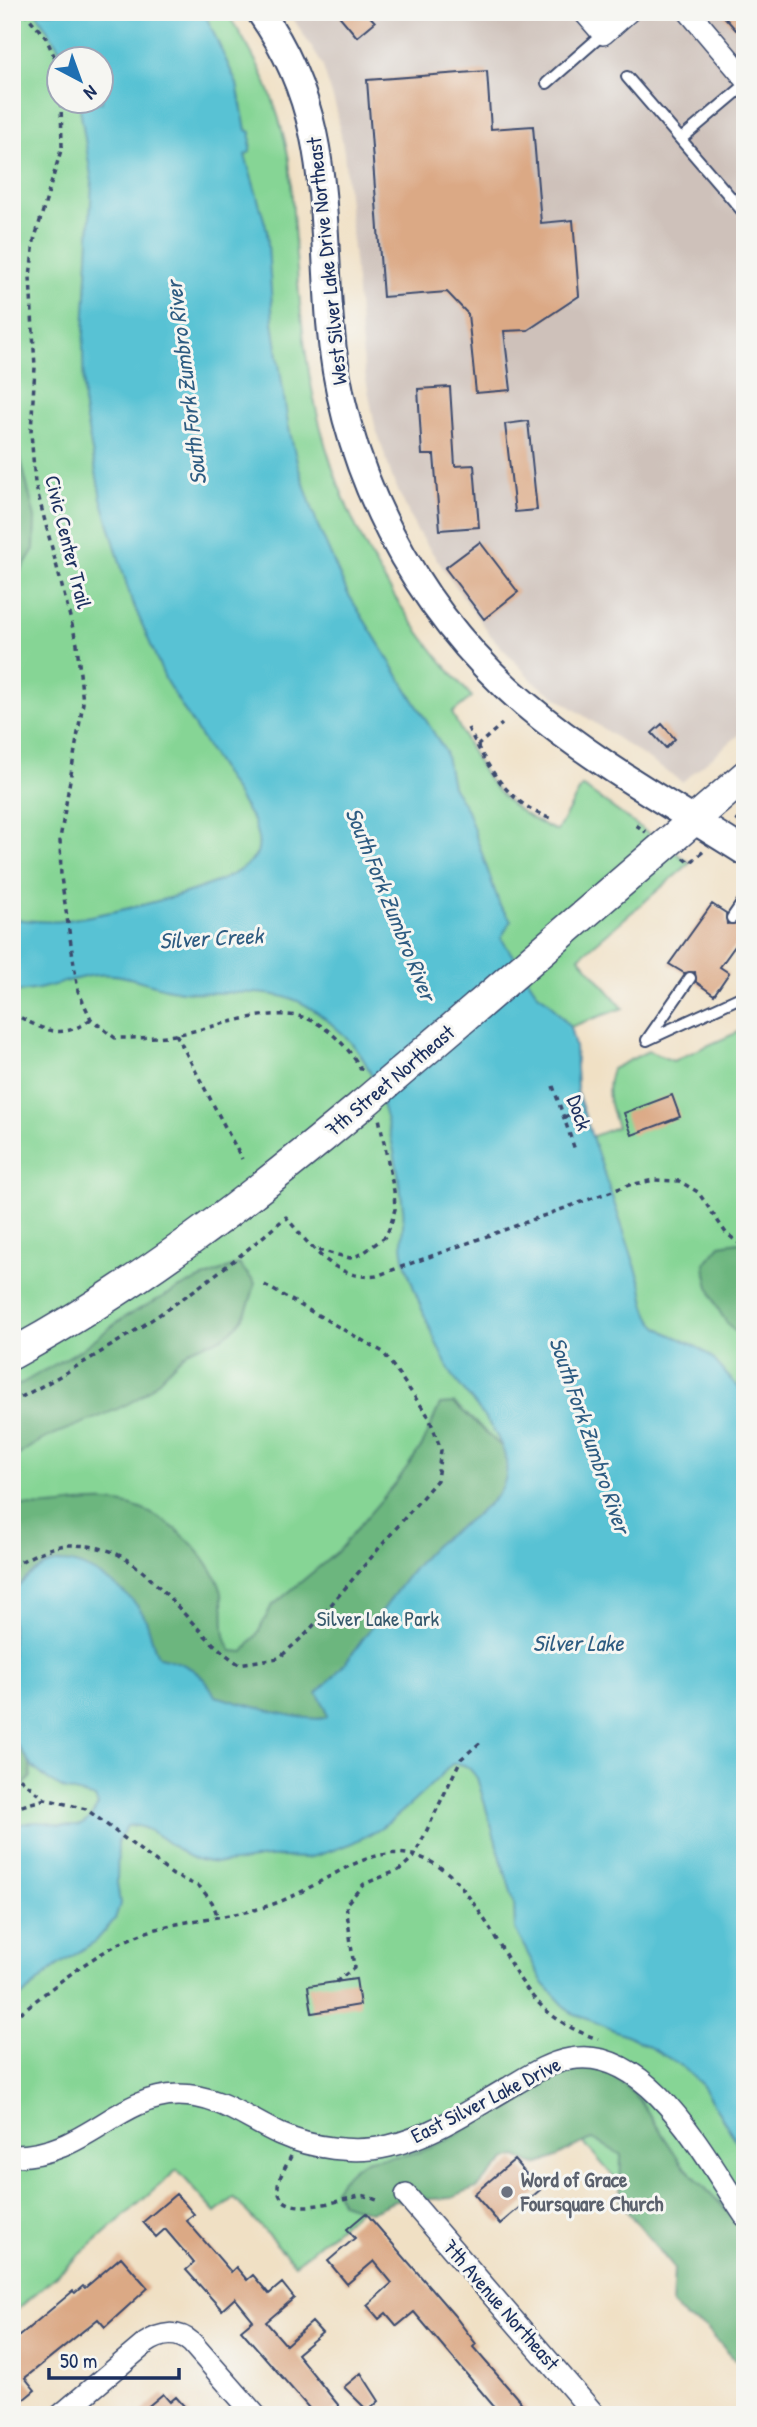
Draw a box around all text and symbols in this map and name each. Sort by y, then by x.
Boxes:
north arrow [46,46,116,116]
text: N [79,80,103,106]
street label: West Silver Lake Drive Northeast [299,135,354,386]
water label: South Fork Zumbro River [157,276,213,487]
street label: Civic Center Trail [38,472,99,612]
water label: South Fork Zumbro River [339,803,446,1008]
water label: Silver Creek [158,919,266,956]
street label: 7th Street Northeast [319,1017,461,1143]
street label: Dock [560,1091,599,1135]
water label: South Fork Zumbro River [542,1333,640,1540]
park label: Silver Lake Park [317,1604,440,1633]
water label: Silver Lake [533,1627,624,1658]
street label: East Silver Lake Drive [406,2049,566,2150]
place label: Word of Grace Foursquare Church [520,2165,663,2219]
marker: Word of Grace Foursquare Church [499,2184,515,2200]
street label: 7th Avenue Northeast [436,2233,567,2377]
scale bar [49,2336,178,2380]
text: 50 m [60,2346,97,2375]

